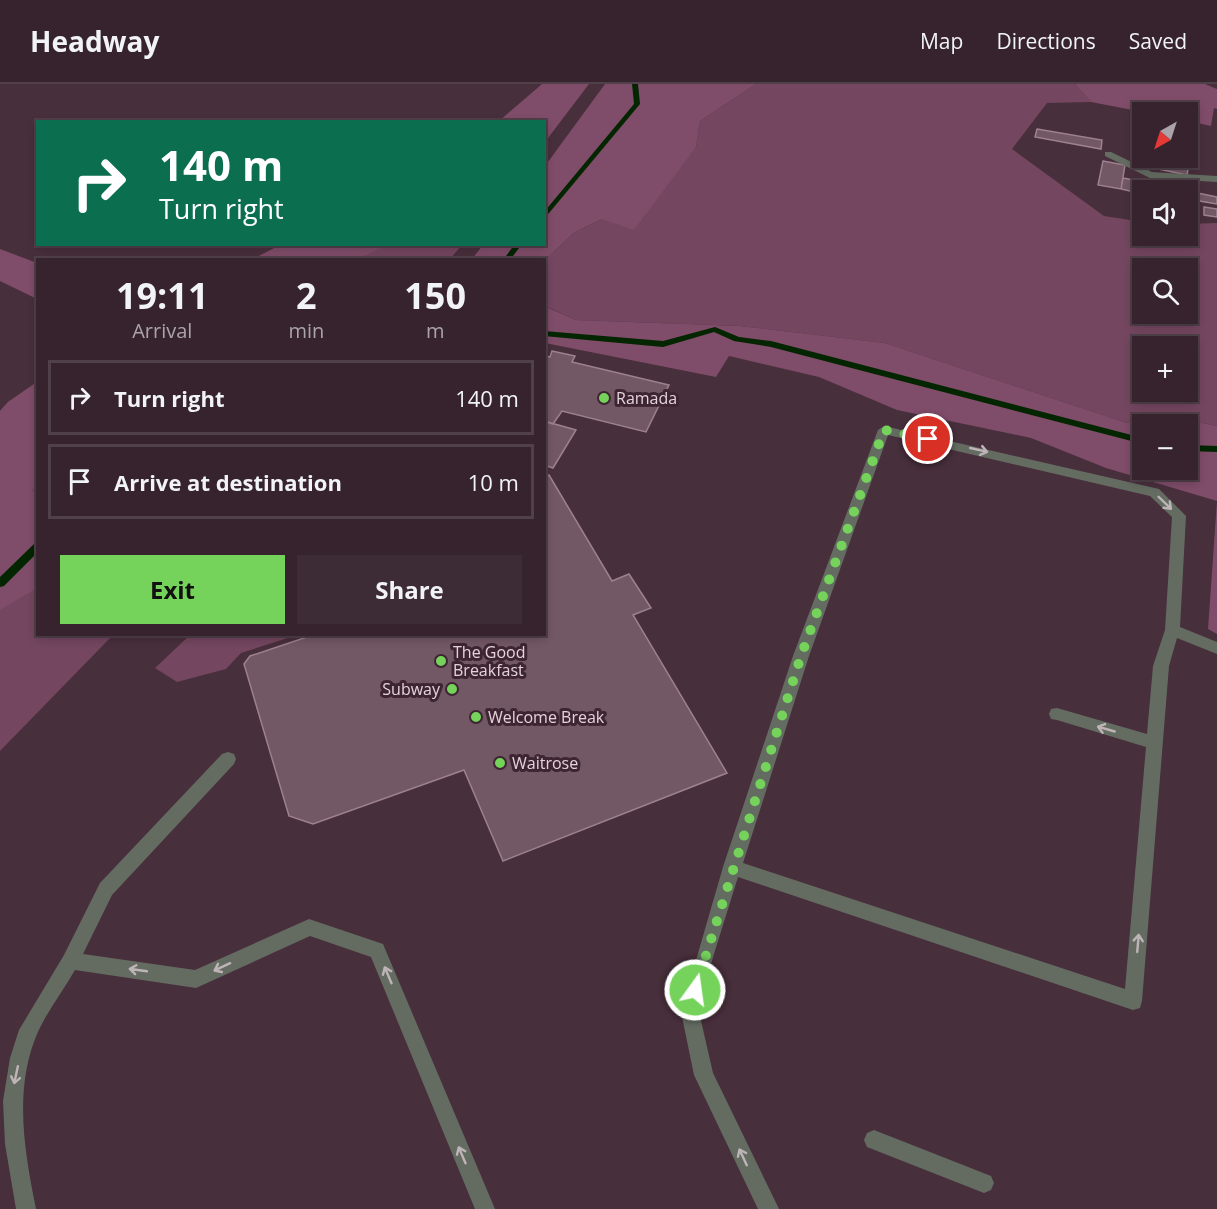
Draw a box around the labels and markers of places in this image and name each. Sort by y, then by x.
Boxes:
place label: Ramada [616,387,677,409]
marker: Ramada [597,391,611,405]
pin [902,413,953,464]
place label: The Good Breakfast [453,641,525,681]
marker: The Good Breakfast [434,654,448,668]
place label: Subway [382,678,441,700]
marker: Subway [445,682,459,696]
place label: Welcome Break [488,706,605,728]
marker: Welcome Break [469,710,483,724]
place label: Waitrose [512,752,578,774]
marker: Waitrose [493,756,507,770]

